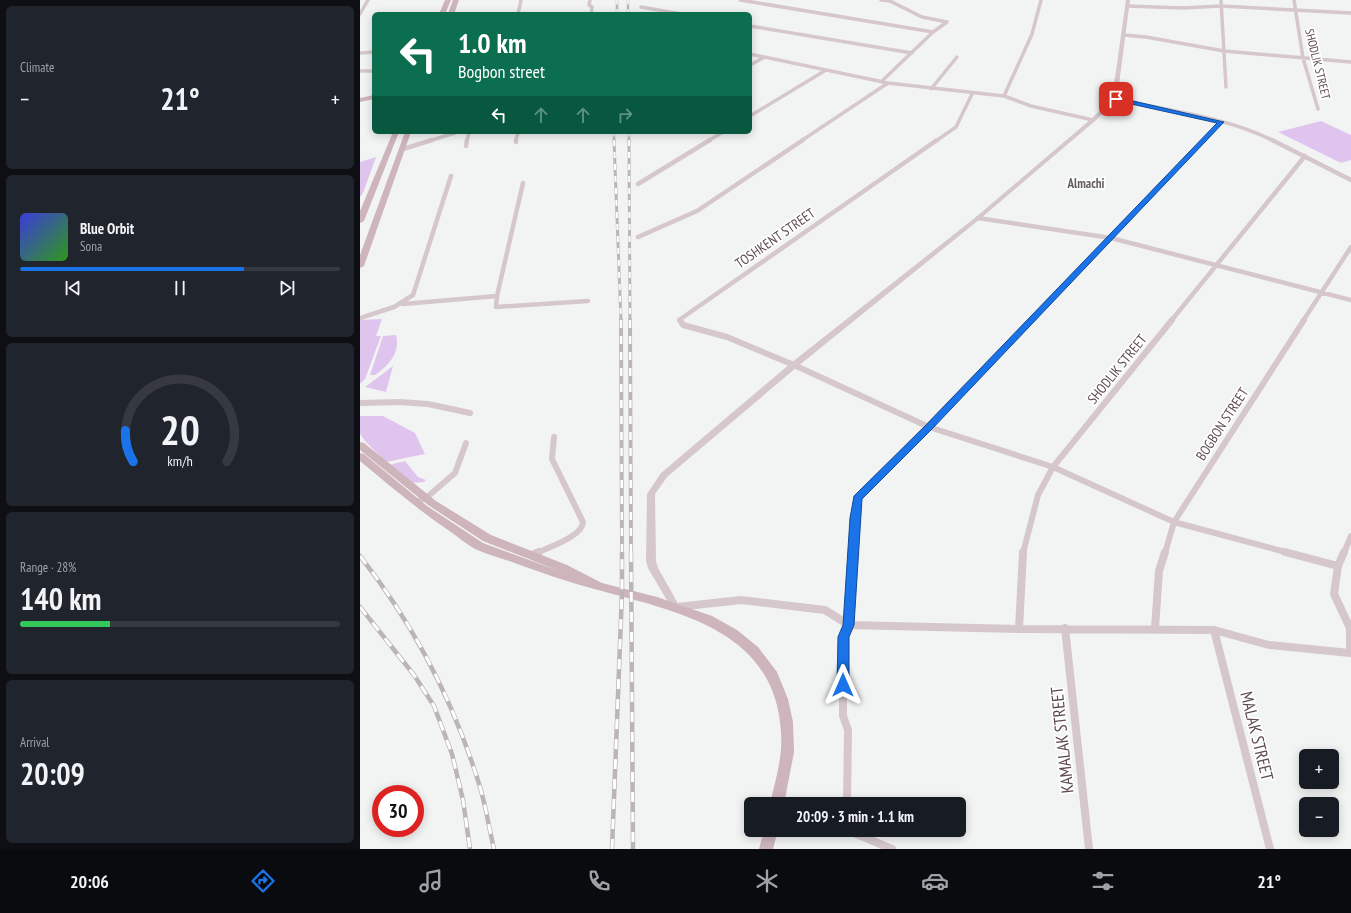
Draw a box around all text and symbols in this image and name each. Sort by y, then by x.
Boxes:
text: 1.0 km [458,24,527,61]
street label: SHODLIK STREET [1302,27,1334,102]
icon: left [392,28,444,80]
text: Climate [20,59,54,76]
text: Bogbon street [458,60,545,83]
text: 21° [160,79,200,118]
pin [1099,82,1133,116]
text: − [20,85,29,113]
text: + [331,85,340,113]
icon: arrive [1105,88,1127,110]
icon: left [488,104,510,126]
icon: ahead [530,104,552,126]
icon: ahead [572,104,594,126]
icon: right [614,104,636,126]
district label: Almachi [1067,175,1105,192]
street label: TOSHKENT STREET [732,203,819,272]
text: Blue Orbit [80,219,134,238]
text: Sona [80,238,102,255]
icon: previous [62,277,84,299]
icon: pause [169,277,191,299]
icon: next [276,277,298,299]
street label: SHODLIK STREET [1083,330,1151,407]
street label: BOGBON STREET [1192,384,1253,464]
text: 20 [160,403,200,456]
text: km/h [167,451,193,470]
text: Range · 28% [20,559,76,576]
text: 140 km [20,579,101,618]
position arrow [822,664,864,706]
street label: KAMALAK STREET [1045,685,1079,794]
street label: MALAK STREET [1235,689,1279,783]
text: Arrival [20,734,49,751]
map controls [1299,749,1339,837]
button: + [1299,749,1339,789]
text: 20:09 [20,754,85,793]
speed limit sign: 30 [372,785,424,837]
button: − [1299,797,1339,837]
text: 20:09 · 3 min · 1.1 km [796,807,914,826]
icon: directions [249,867,277,895]
icon: music [417,867,445,895]
icon: phone [585,867,613,895]
icon: climate [753,867,781,895]
icon: car [921,867,949,895]
icon: filters [1089,867,1117,895]
text: 20:06 [70,870,109,893]
text: 21° [1257,870,1281,893]

